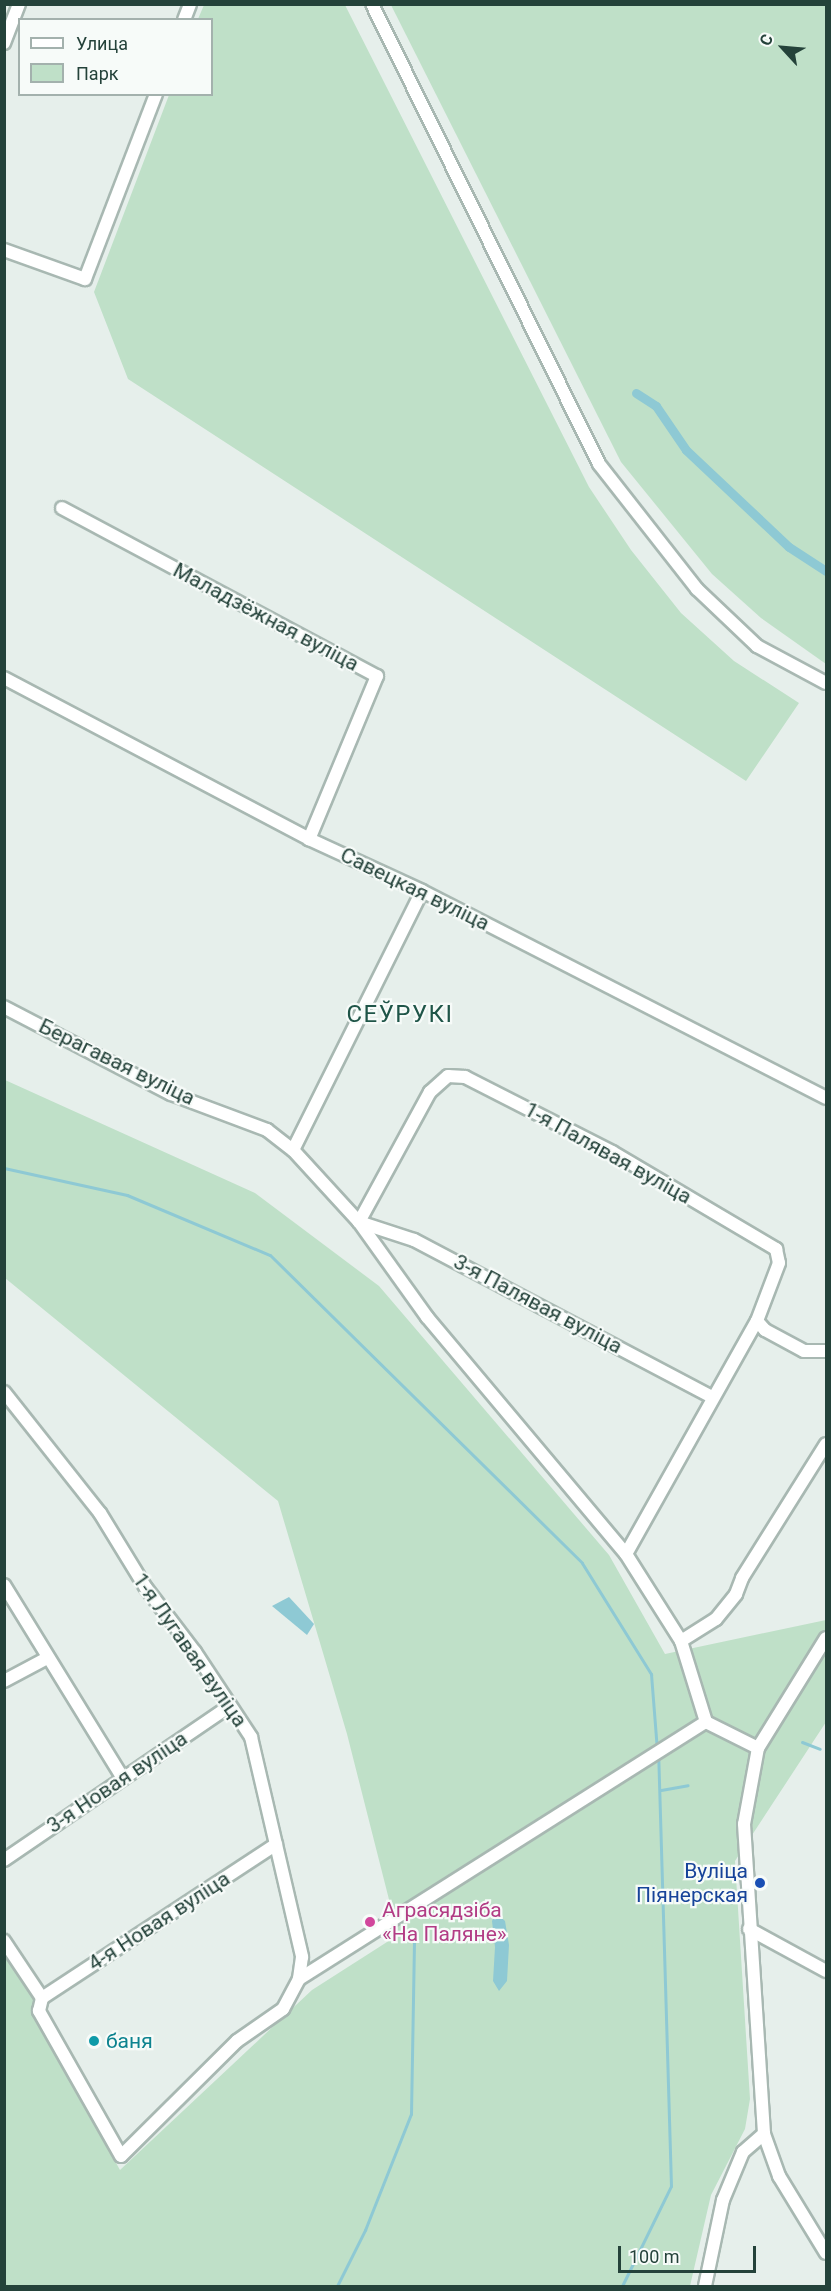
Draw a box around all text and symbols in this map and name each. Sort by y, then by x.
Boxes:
legend [18,18,213,96]
north arrow [753,18,813,78]
text: С [756,31,777,49]
text: Улица [76,33,128,54]
text: Парк [76,63,118,84]
street label: Маладзёжная вуліца [169,557,363,677]
street label: Савецкая вуліца [336,842,494,936]
district label: СЕЎРУКІ [346,1001,454,1029]
street label: Берагавая вуліца [35,1013,199,1111]
street label: 1-я Палявая вуліца [520,1097,696,1209]
street label: 3-я Палявая вуліца [449,1249,627,1359]
street label: 1-я Лугавая вуліца [127,1568,253,1732]
street label: 3-я Новая вуліца [42,1726,192,1838]
place label: Вуліца Піянерская [636,1858,748,1908]
street label: 4-я Новая вуліца [83,1866,235,1976]
marker: Вуліца Піянерская [753,1876,767,1890]
place label: Аграсядзіба «На Паляне» [382,1897,507,1947]
marker: Аграсядзіба «На Паляне» [363,1915,377,1929]
place label: баня [106,2028,153,2054]
marker: баня [87,2034,101,2048]
scale bar [621,2234,759,2272]
text: 100 m [629,2246,680,2267]

